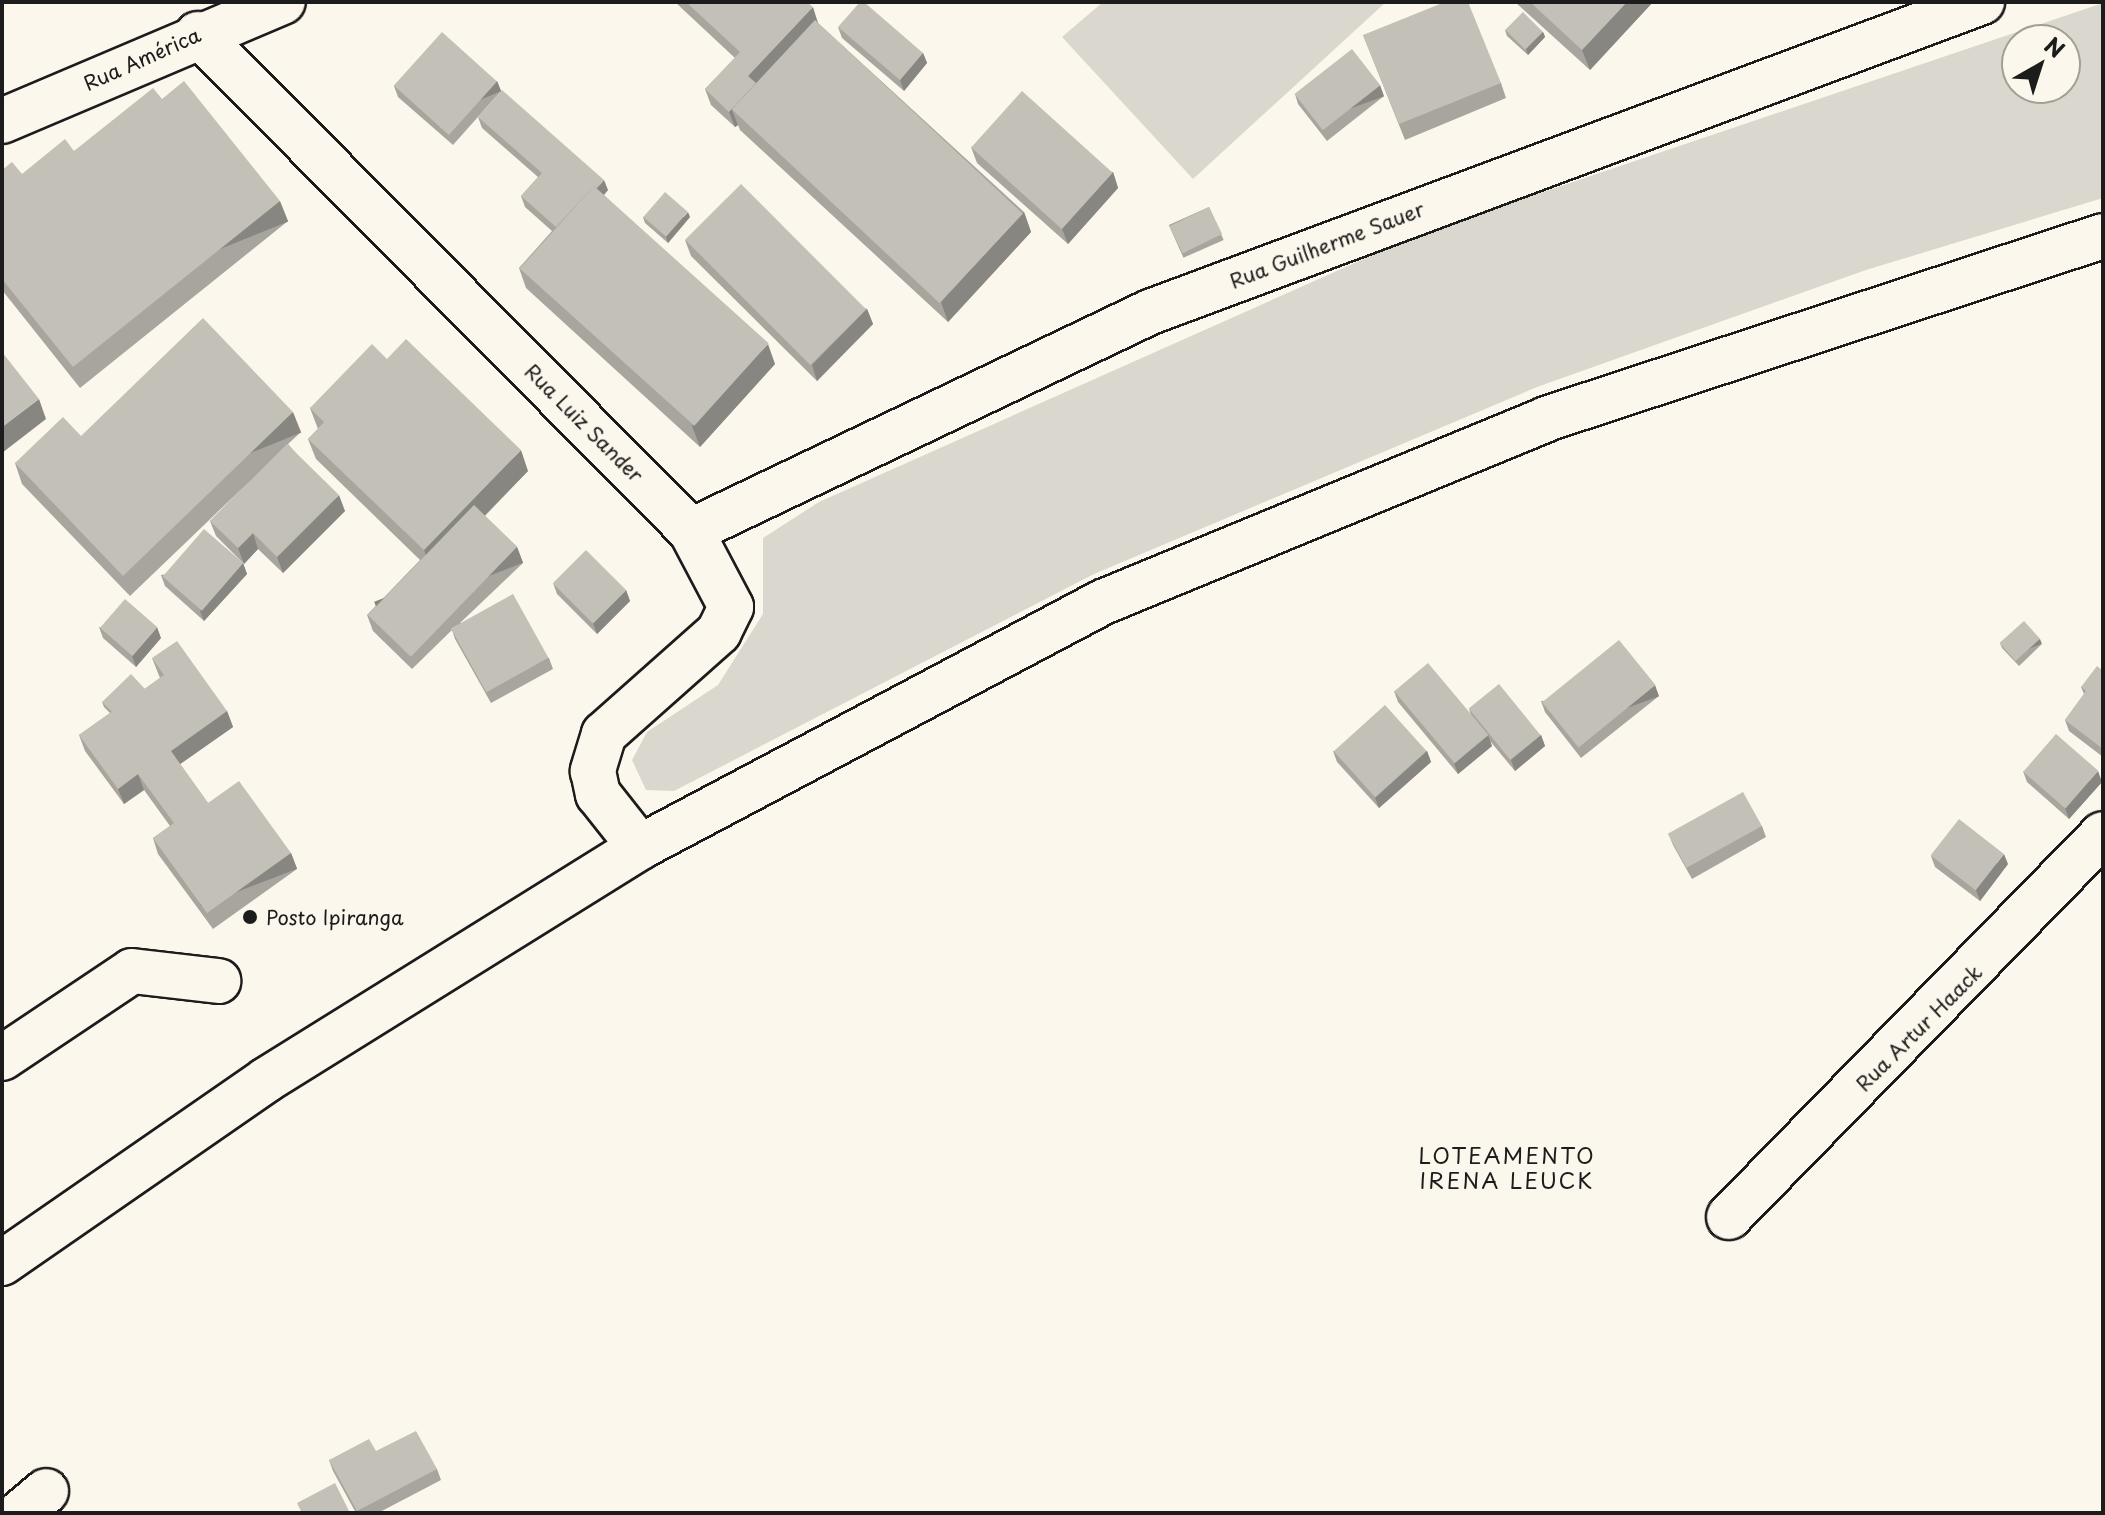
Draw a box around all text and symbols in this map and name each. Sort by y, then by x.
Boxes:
street label: Rua América [80,22,204,96]
north arrow [2001,24,2081,104]
text: N [2038,28,2072,65]
street label: Rua Guilherme Sauer [1226,197,1428,293]
street label: Rua Luiz Sander [520,359,648,487]
place label: Posto Ipiranga [266,905,404,929]
marker: Posto Ipiranga [241,908,259,926]
street label: Rua Artur Haack [1851,960,1987,1096]
district label: LOTEAMENTO IRENA LEUCK [1419,1141,1595,1192]

